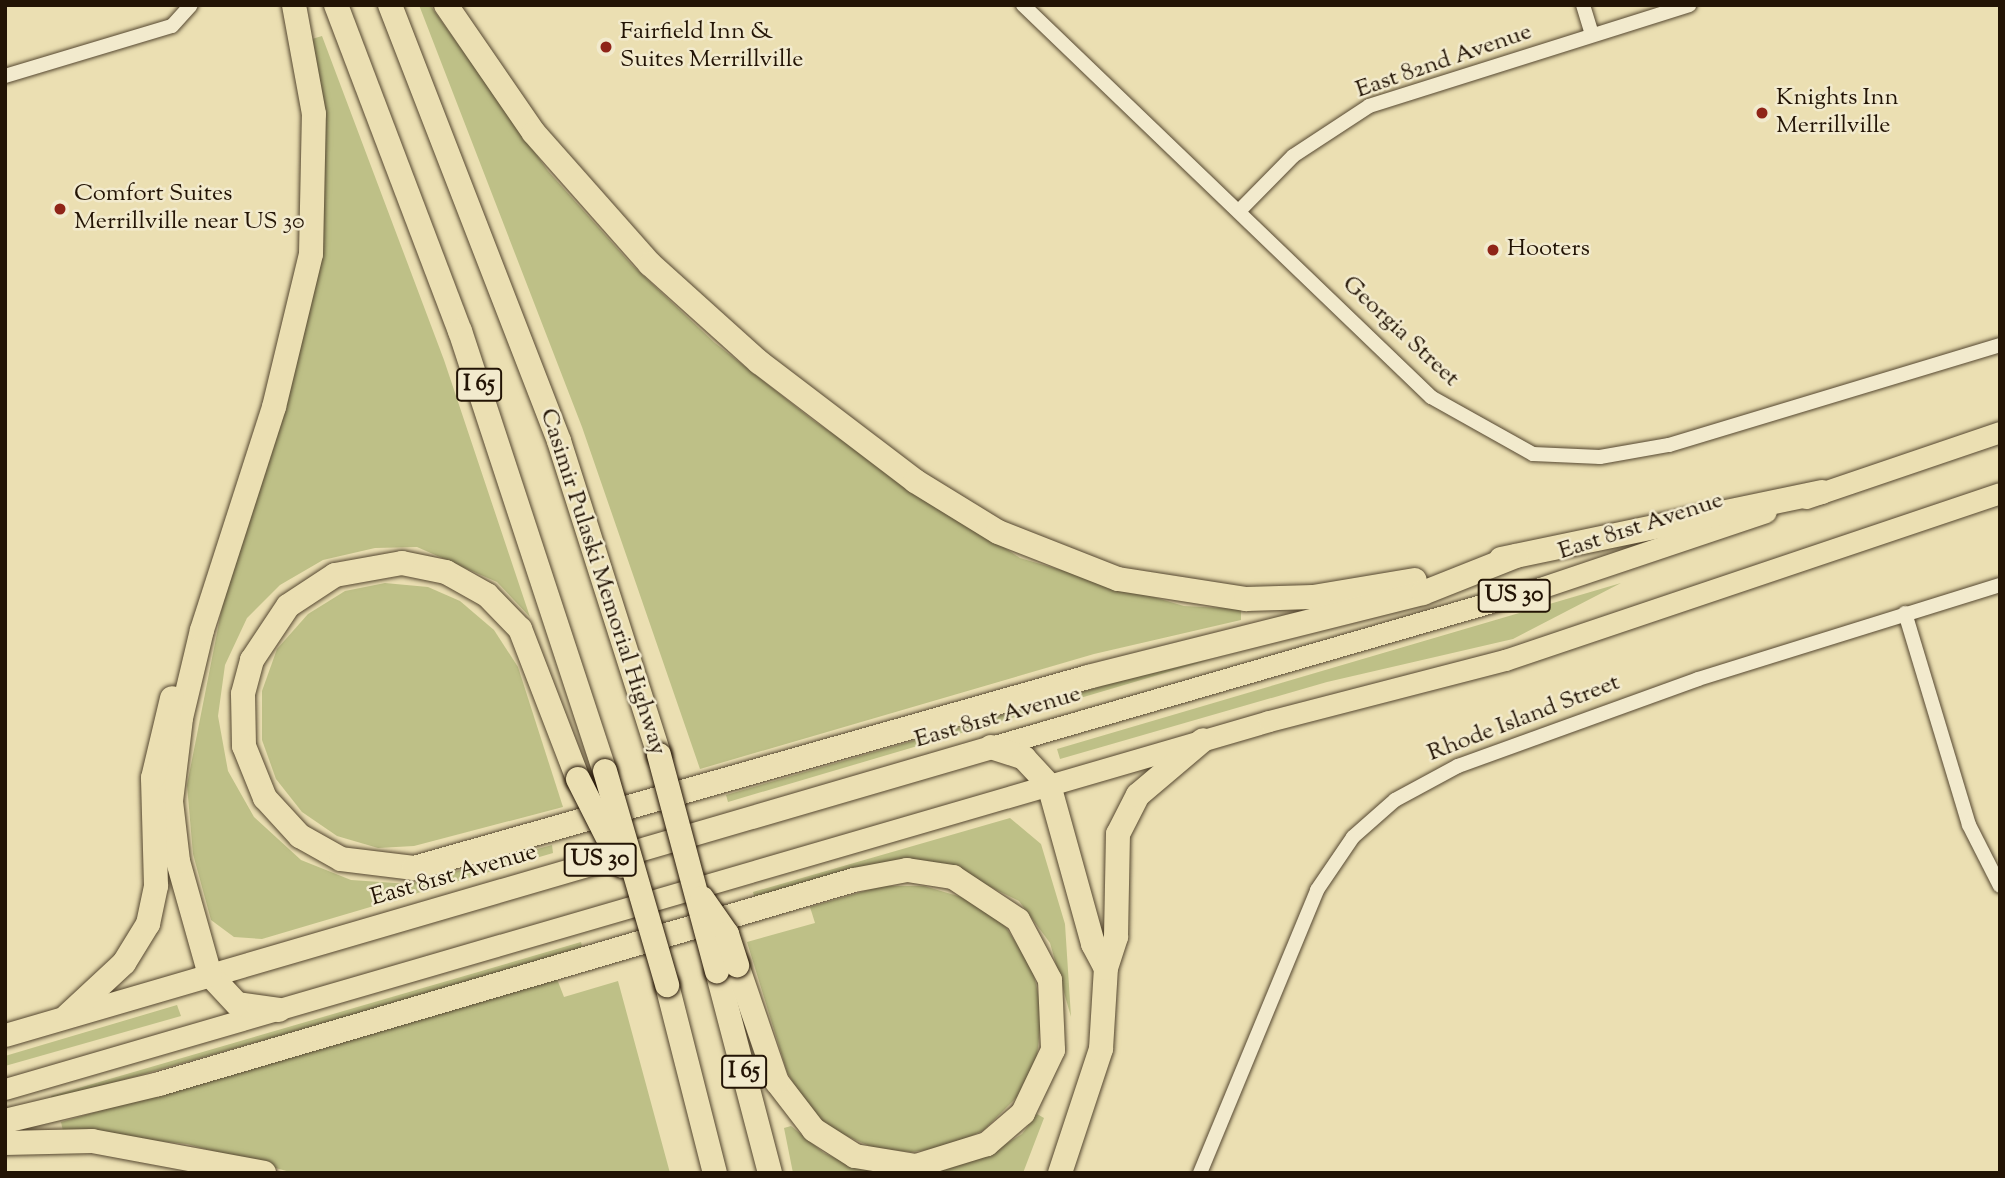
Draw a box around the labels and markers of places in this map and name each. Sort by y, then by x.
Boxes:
place label: Fairfield Inn & Suites Merrillville [620,19,803,75]
marker: Fairfield Inn & Suites Merrillville [598,39,614,55]
place label: Knights Inn Merrillville [1776,85,1899,141]
marker: Knights Inn Merrillville [1754,105,1770,121]
place label: Comfort Suites Merrillville near US 30 [74,181,305,237]
marker: Comfort Suites Merrillville near US 30 [52,201,68,217]
place label: Hooters [1507,236,1590,264]
marker: Hooters [1485,242,1501,258]

